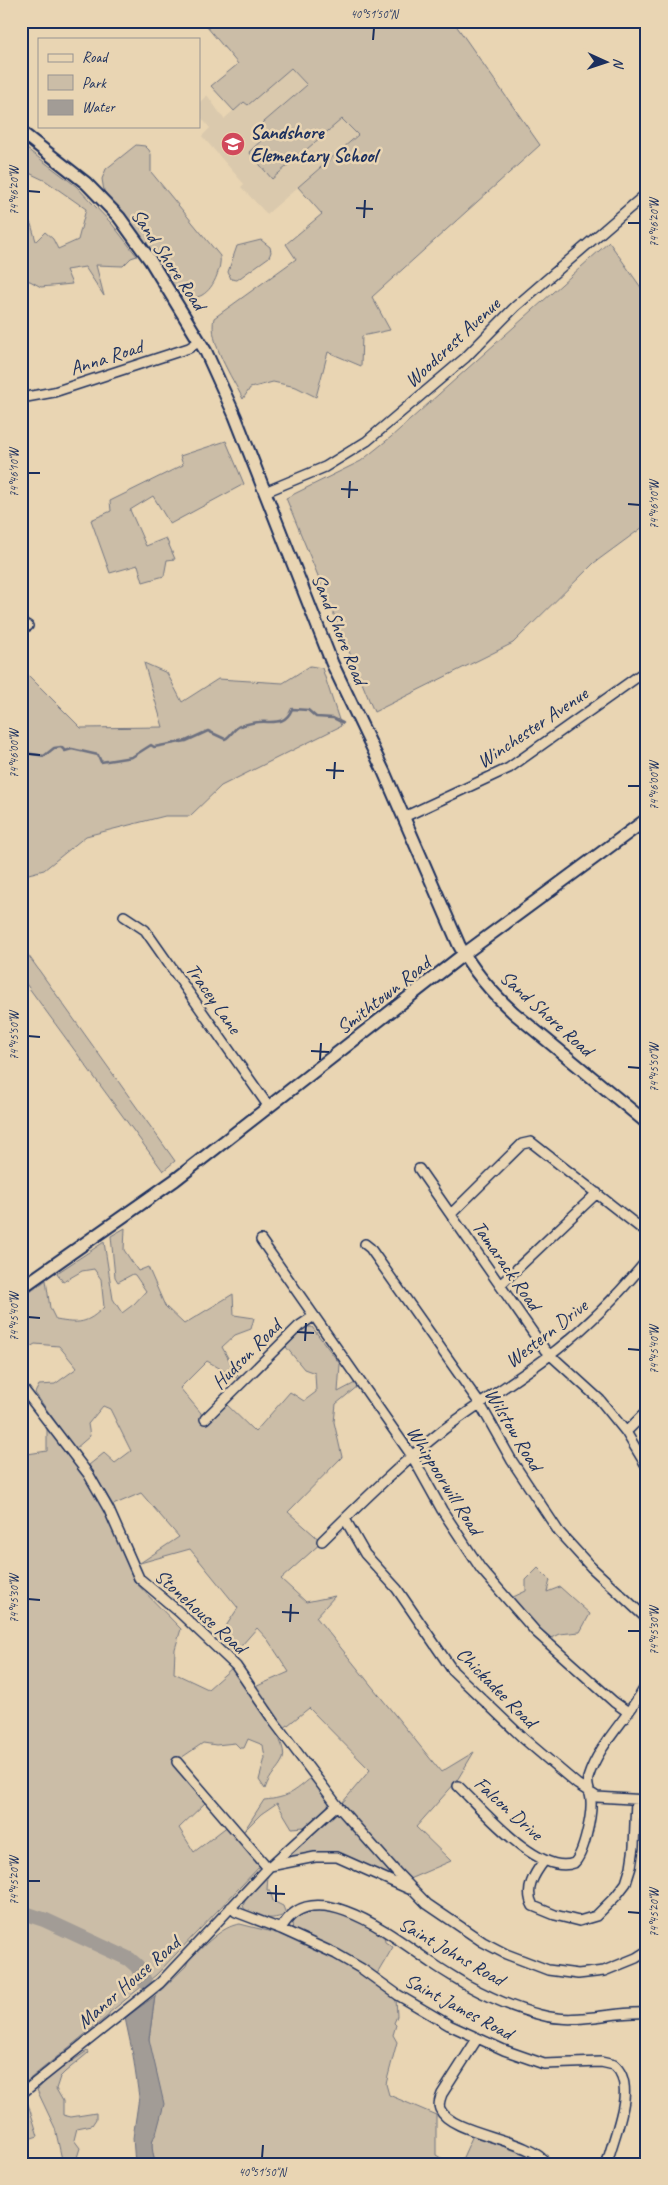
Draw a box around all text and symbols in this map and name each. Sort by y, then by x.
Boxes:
text: 40°51'50"N [350,6,399,22]
legend [38,38,200,128]
north arrow [580,38,630,88]
text: Road [82,48,109,67]
text: N [610,58,627,70]
text: Park [82,74,107,93]
text: Water [82,98,116,117]
place label: Sandshore Elementary School [250,120,380,168]
school or university icon: Sandshore Elementary School [220,131,246,157]
text: 74°46'20"W [6,164,22,215]
text: 74°46'20"W [646,196,662,247]
street label: Sand Shore Road [125,204,213,317]
street label: Woodcrest Avenue [399,291,506,393]
street label: Anna Road [67,333,149,381]
text: 74°46'10"W [6,446,22,497]
text: 74°46'10"W [646,478,662,529]
street label: Sand Shore Road [306,570,374,691]
street label: Winchester Avenue [472,680,594,774]
text: 74°46'00"W [6,727,22,778]
text: 74°46'00"W [646,759,662,810]
street label: Smithtown Road [331,949,438,1040]
street label: Tracey Lane [180,958,248,1040]
street label: Sand Shore Road [495,965,601,1064]
text: 74°45'50"W [6,1009,22,1060]
text: 74°45'50"W [646,1041,662,1092]
street label: Tamarack Road [467,1216,548,1318]
text: 74°45'40"W [6,1290,22,1341]
street label: Western Drive [500,1293,594,1373]
street label: Hudson Road [206,1312,289,1394]
text: 74°45'40"W [646,1323,662,1374]
street label: Wilstow Road [479,1383,550,1478]
street label: Whippoorwill Road [401,1421,490,1542]
street label: Stonehouse Road [149,1564,254,1661]
text: 74°45'30"W [6,1572,22,1623]
text: 74°45'30"W [646,1604,662,1655]
street label: Chickadee Road [451,1642,545,1735]
street label: Falcon Drive [469,1771,549,1847]
text: 74°45'20"W [6,1854,22,1905]
text: 74°45'20"W [646,1886,662,1937]
street label: Saint Johns Road [394,1911,512,1993]
street label: Manor House Road [72,1929,187,2034]
street label: Saint James Road [400,1967,520,2047]
text: 40°51'50"N [238,2164,287,2180]

